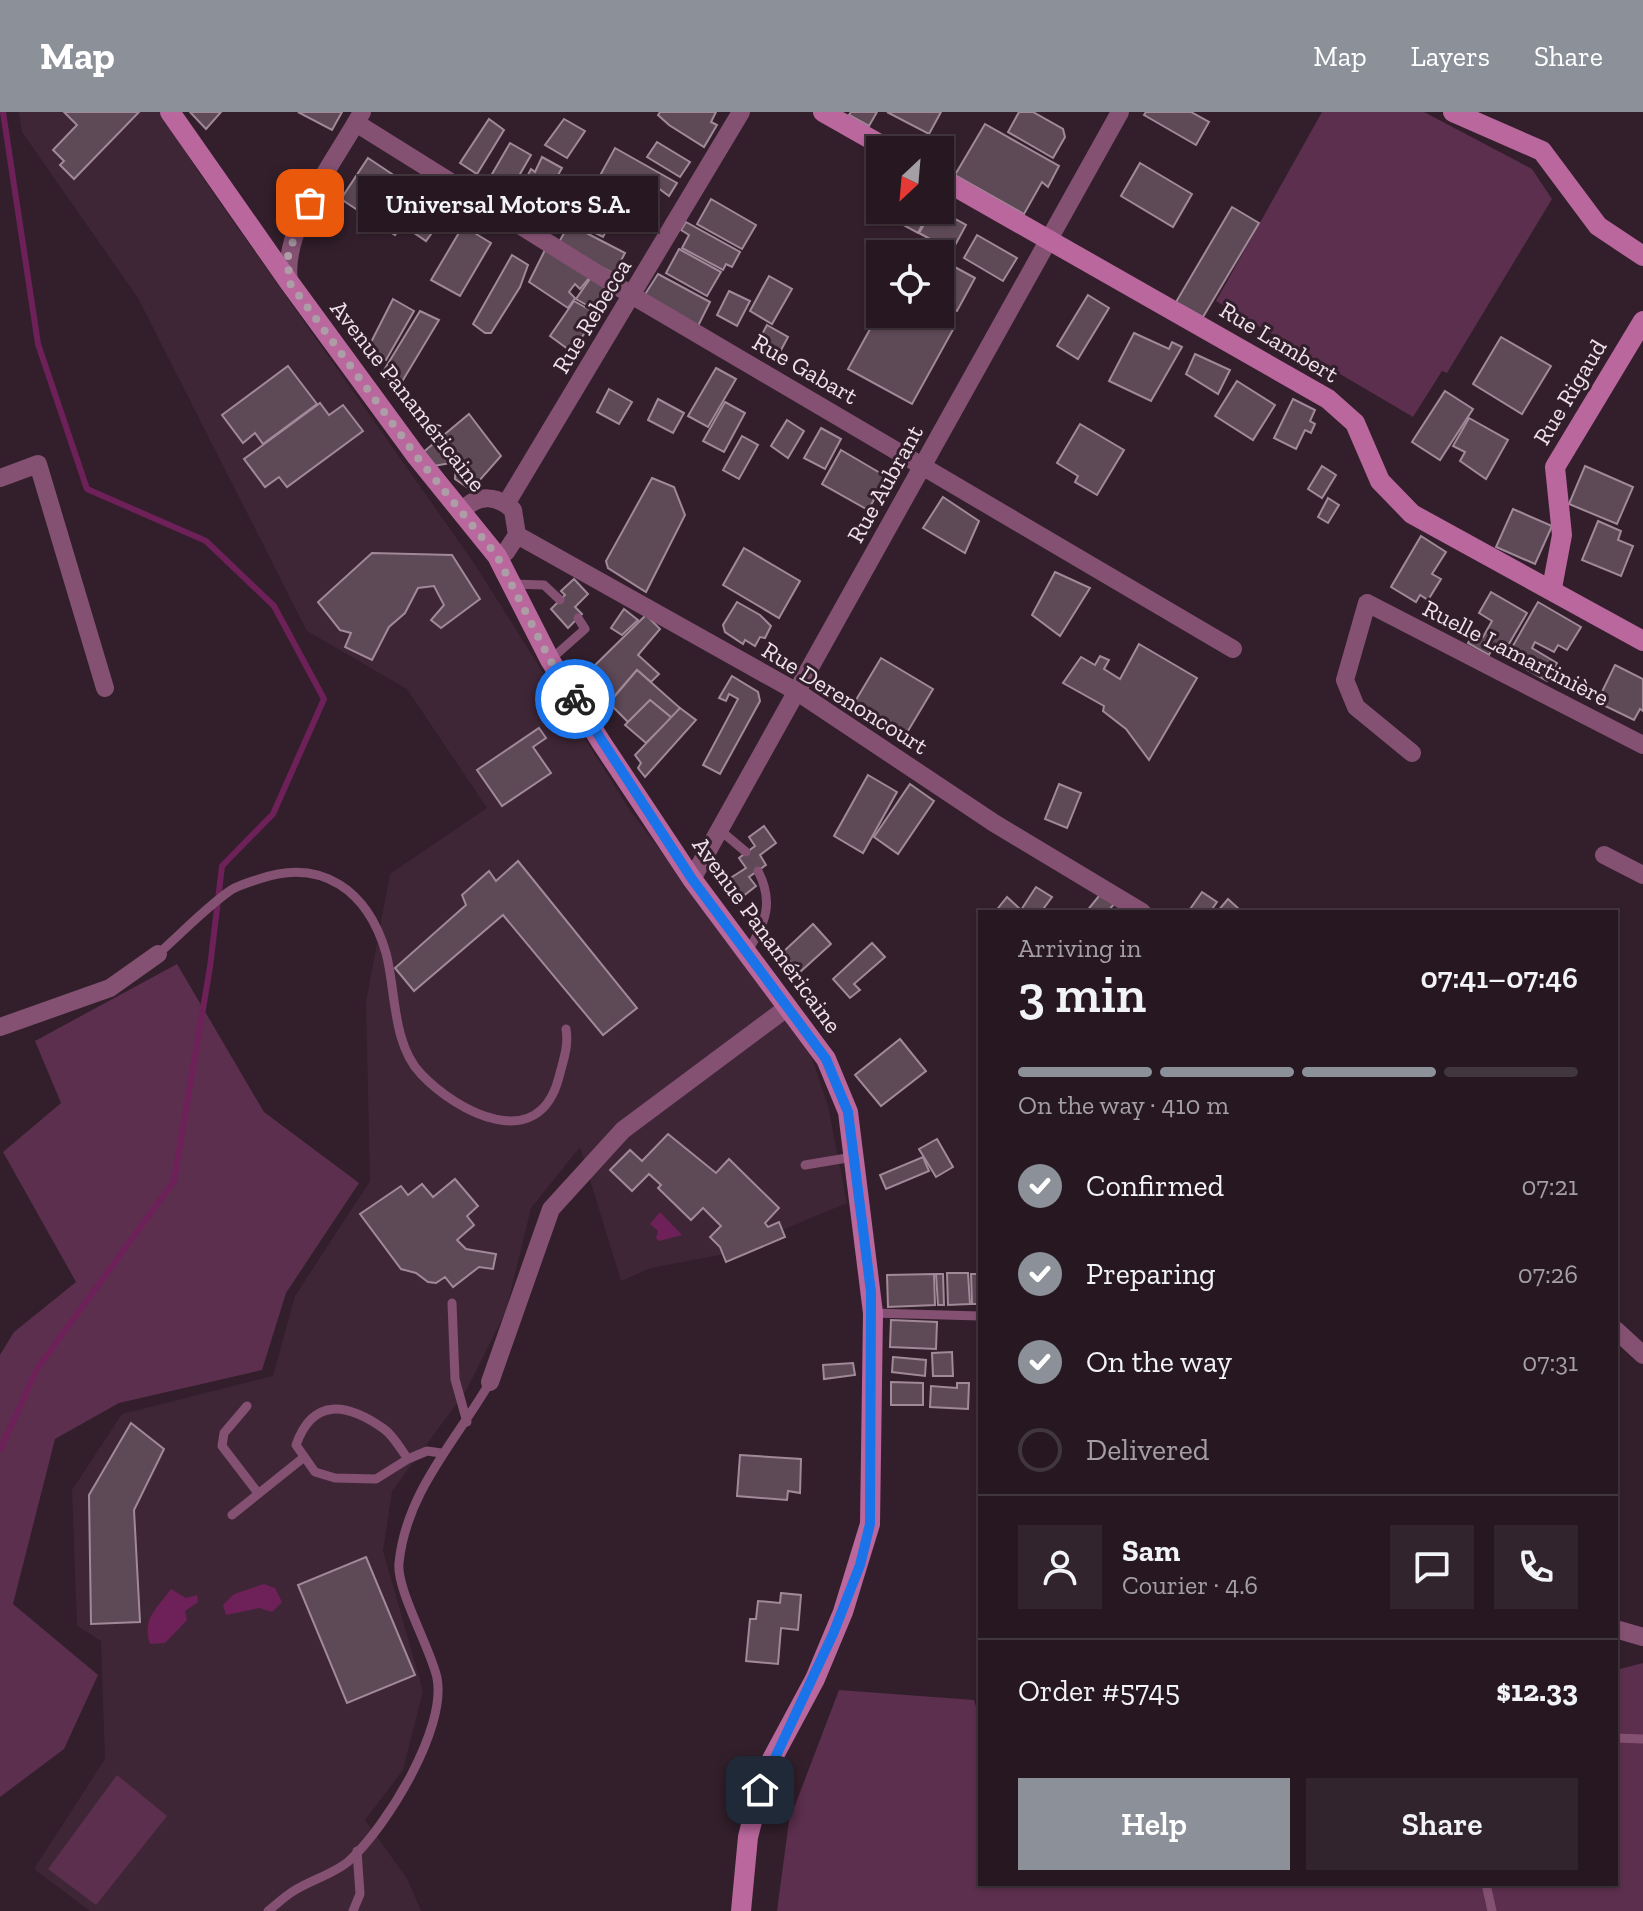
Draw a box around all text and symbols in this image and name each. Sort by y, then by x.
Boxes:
text: Map [40,33,115,79]
text: Map [1313,40,1367,73]
text: Layers [1411,40,1490,73]
text: Share [1534,40,1603,73]
north arrow [866,136,954,224]
map controls [866,136,954,328]
pin [276,169,344,237]
callout: Universal Motors S.A. [358,175,658,231]
icon: bag [288,181,332,225]
text: Universal Motors S.A. [385,188,631,220]
button: locate [866,240,954,328]
street label: Rue Rebecca [546,253,637,378]
street label: Avenue Panaméricaine [325,294,492,497]
street label: Rue Lambert [1215,295,1344,388]
street label: Rue Gabart [748,327,863,410]
street label: Rue Rigaud [1527,334,1612,450]
street label: Rue Aubrant [840,420,929,548]
street label: Ruelle Lamartinière [1418,593,1614,712]
street label: Rue Derenoncourt [757,635,934,760]
courier [535,659,615,739]
icon: bike [553,677,597,721]
street label: Avenue Panaméricaine [687,831,848,1038]
text: Arriving in [1018,932,1141,964]
text: 07:41–07:46 [1420,960,1578,996]
text: 3 min [1018,963,1146,1025]
text: On the way · 410 m [1018,1089,1229,1121]
icon: check [1018,1164,1062,1208]
text: Confirmed [1086,1168,1224,1204]
text: 07:21 [1522,1170,1578,1202]
icon: check [1018,1252,1062,1296]
text: Preparing [1086,1256,1216,1292]
text: 07:26 [1518,1258,1578,1290]
icon: check [1018,1340,1062,1384]
text: On the way [1086,1344,1232,1380]
text: 07:31 [1522,1346,1578,1378]
text: Delivered [1086,1432,1209,1468]
button: person [1018,1525,1102,1609]
button: chat [1390,1525,1474,1609]
button: phone [1494,1525,1578,1609]
text: Sam [1122,1533,1180,1569]
text: Courier · 4.6 [1122,1569,1258,1601]
text: Order #5745 [1018,1673,1180,1709]
text: $12.33 [1496,1673,1578,1709]
pin [726,1756,794,1824]
icon: home [738,1768,782,1812]
button: Help [1018,1778,1290,1870]
button: Share [1306,1778,1578,1870]

